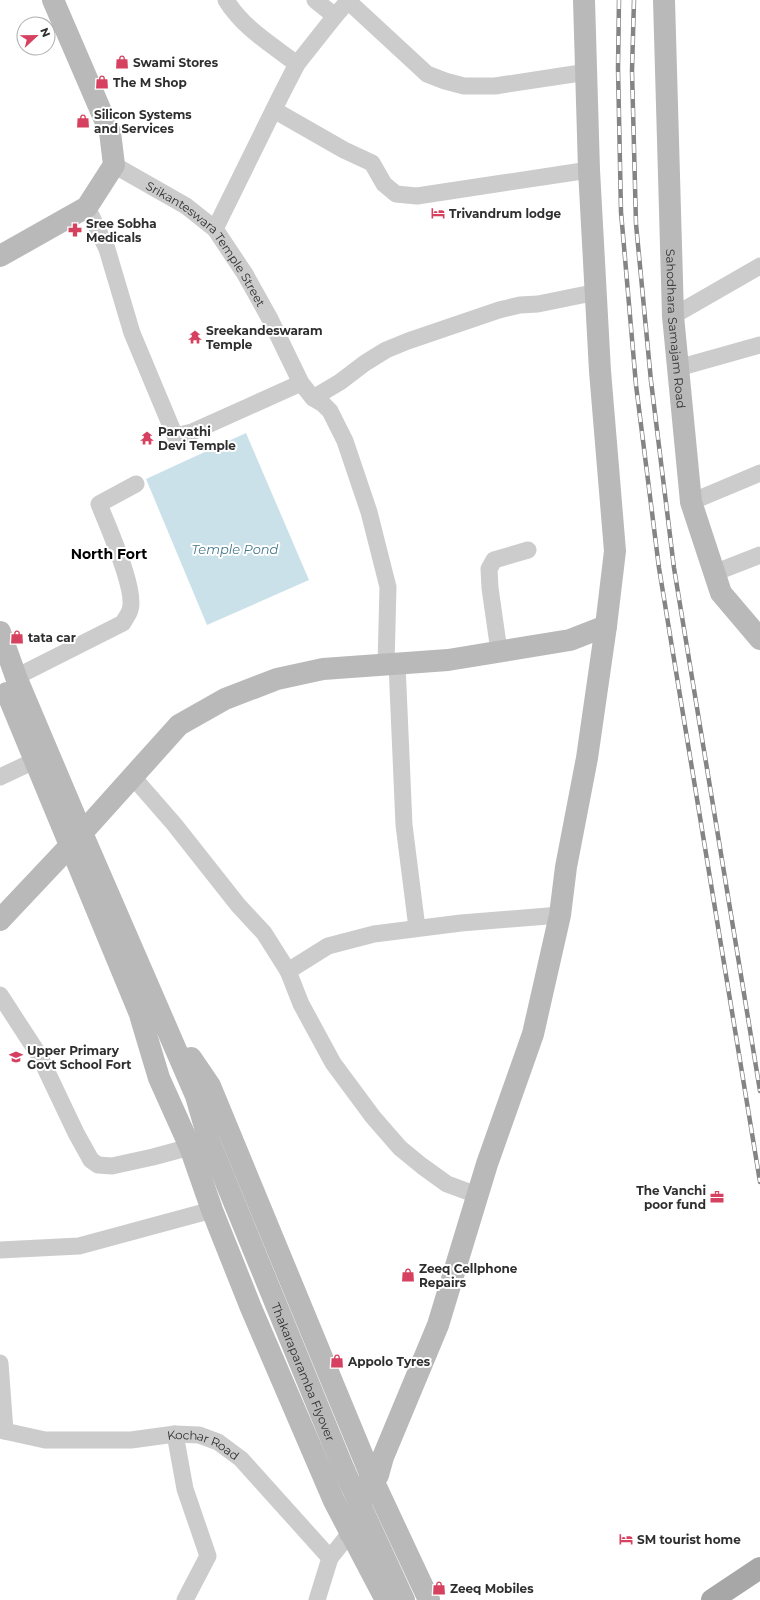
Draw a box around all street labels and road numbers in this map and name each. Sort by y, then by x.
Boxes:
street label: Srikanteswara Temple Street [143,177,269,309]
street label: Sahodhara Samajam Road [664,249,689,409]
street label: Thakaraparamba Flyover [269,1300,339,1443]
street label: Kochar Road [166,1426,242,1463]

